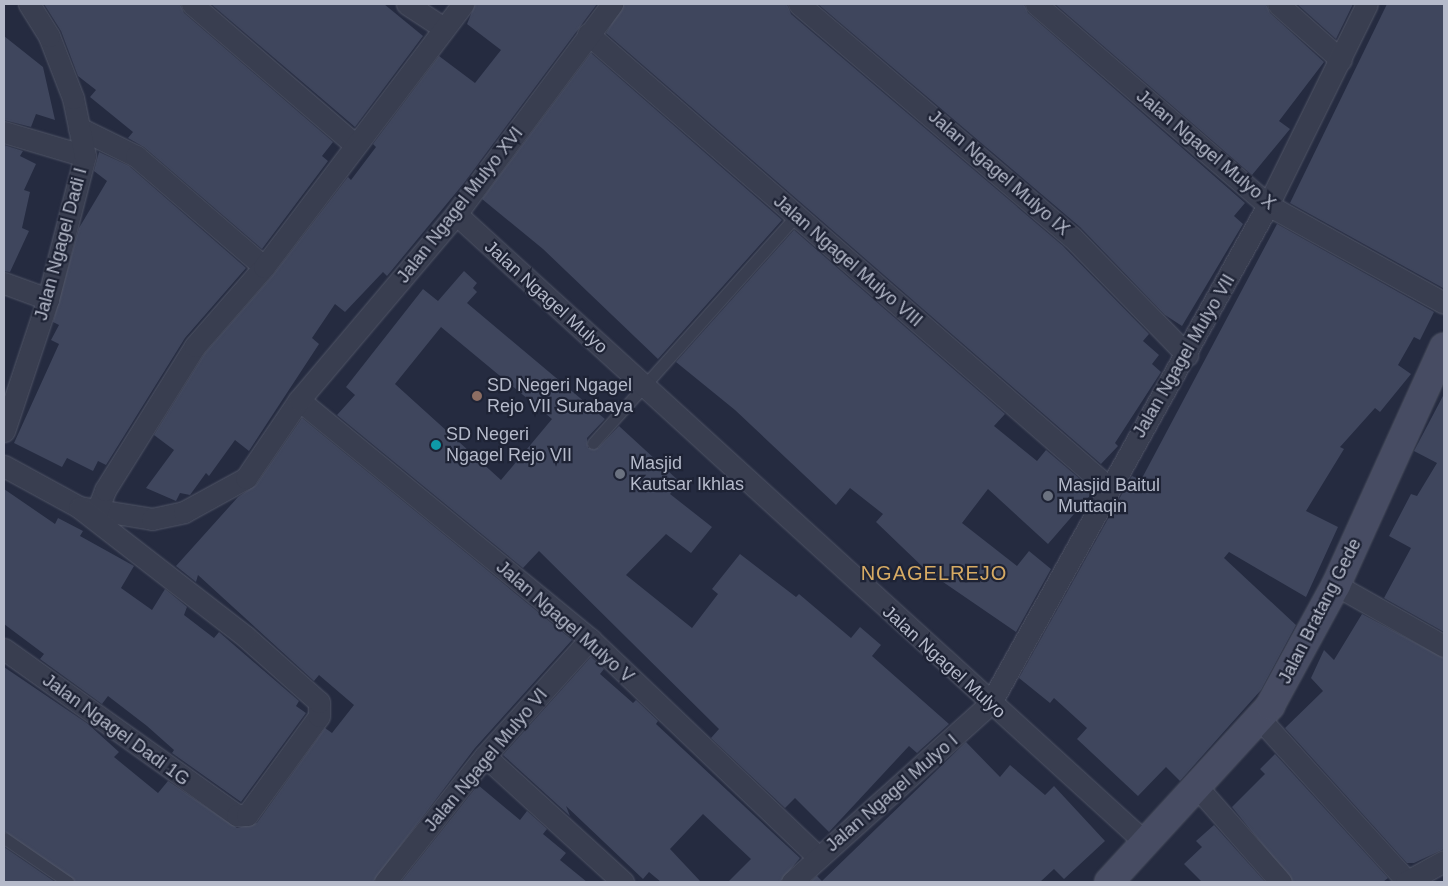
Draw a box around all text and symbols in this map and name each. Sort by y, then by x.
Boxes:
street label: Jalan Ngagel Mulyo X [1132,85,1280,215]
street label: Jalan Ngagel Mulyo IX [924,106,1074,240]
street label: Jalan Ngagel Mulyo XVI [392,123,528,287]
street label: Jalan Ngagel Dadi I [30,165,92,323]
street label: Jalan Ngagel Mulyo VIII [769,190,927,332]
street label: Jalan Ngagel Mulyo [480,236,612,358]
street label: Jalan Ngagel Mulyo VII [1128,270,1240,442]
place label: SD Negeri Ngagel Rejo VII Surabaya [487,375,633,418]
marker: SD Negeri Ngagel Rejo VII Surabaya [471,390,483,402]
place label: SD Negeri Ngagel Rejo VII [446,424,572,466]
marker: SD Negeri Ngagel Rejo VII [430,439,442,451]
place label: Masjid Kautsar Ikhlas [630,453,744,496]
marker: Masjid Kautsar Ikhlas [614,468,626,480]
place label: Masjid Baitul Muttaqin [1058,475,1160,518]
marker: Masjid Baitul Muttaqin [1042,490,1054,502]
street label: Jalan Bratang Gede [1274,535,1366,687]
street label: Jalan Ngagel Mulyo V [492,556,638,688]
district label: NGAGELREJO [859,561,1009,585]
street label: Jalan Ngagel Mulyo [878,601,1010,723]
street label: Jalan Ngagel Dadi 1G [38,670,194,790]
street label: Jalan Ngagel Mulyo VI [420,684,552,836]
street label: Jalan Ngagel Mulyo I [821,730,963,856]

